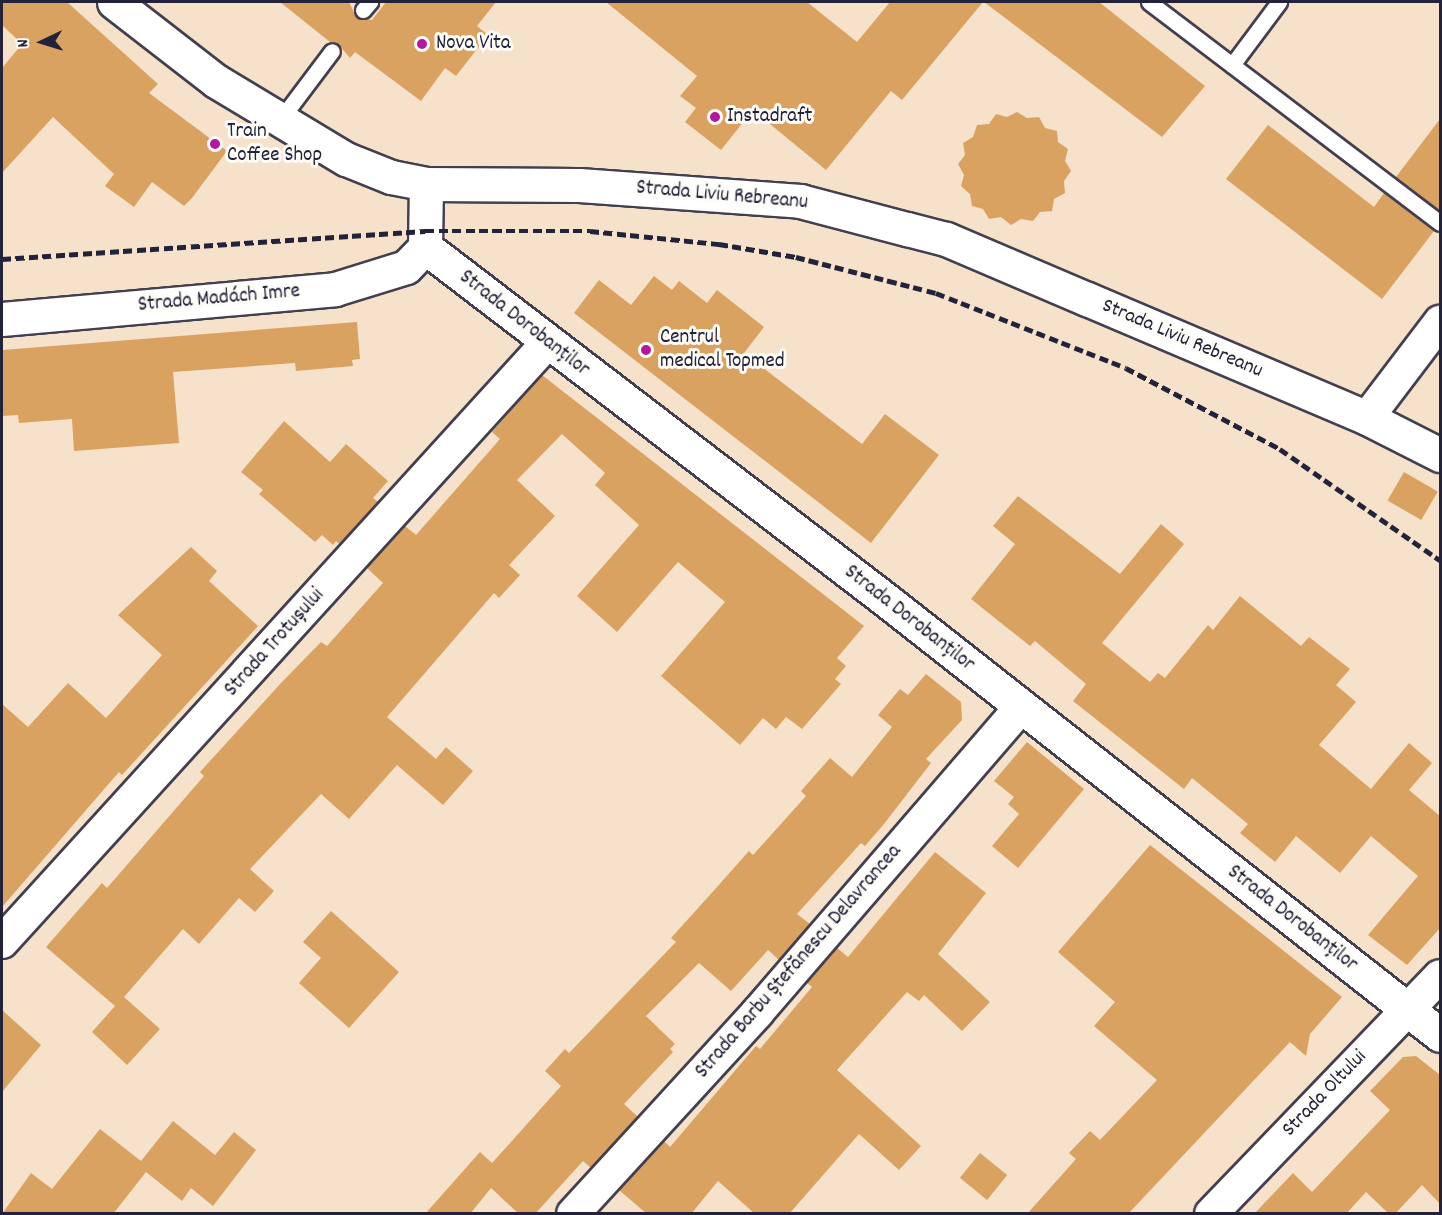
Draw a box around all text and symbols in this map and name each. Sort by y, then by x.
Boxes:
north arrow [12,12,72,72]
place label: Nova Vita [436,31,511,57]
marker: Nova Vita [413,35,431,53]
text: N [12,39,35,48]
place label: Instadraft [727,104,812,130]
marker: Instadraft [708,110,722,124]
place label: Train Coffee Shop [227,119,322,169]
marker: Train Coffee Shop [208,137,222,151]
street label: Strada Liviu Rebreanu [635,176,809,216]
street label: Strada Dorobanților [454,265,594,383]
street label: Strada Madách Imre [137,279,301,319]
street label: Strada Liviu Rebreanu [1098,294,1266,384]
place label: Centrul medical Topmed [660,325,785,375]
marker: Centrul medical Topmed [637,341,655,359]
street label: Strada Dorobanților [839,560,979,678]
street label: Strada Trotușului [220,584,330,702]
street label: Strada Barbu Ștefănescu Delavrancea [690,840,908,1084]
street label: Strada Dorobanților [1222,860,1362,978]
street label: Strada Oltului [1277,1045,1373,1143]

